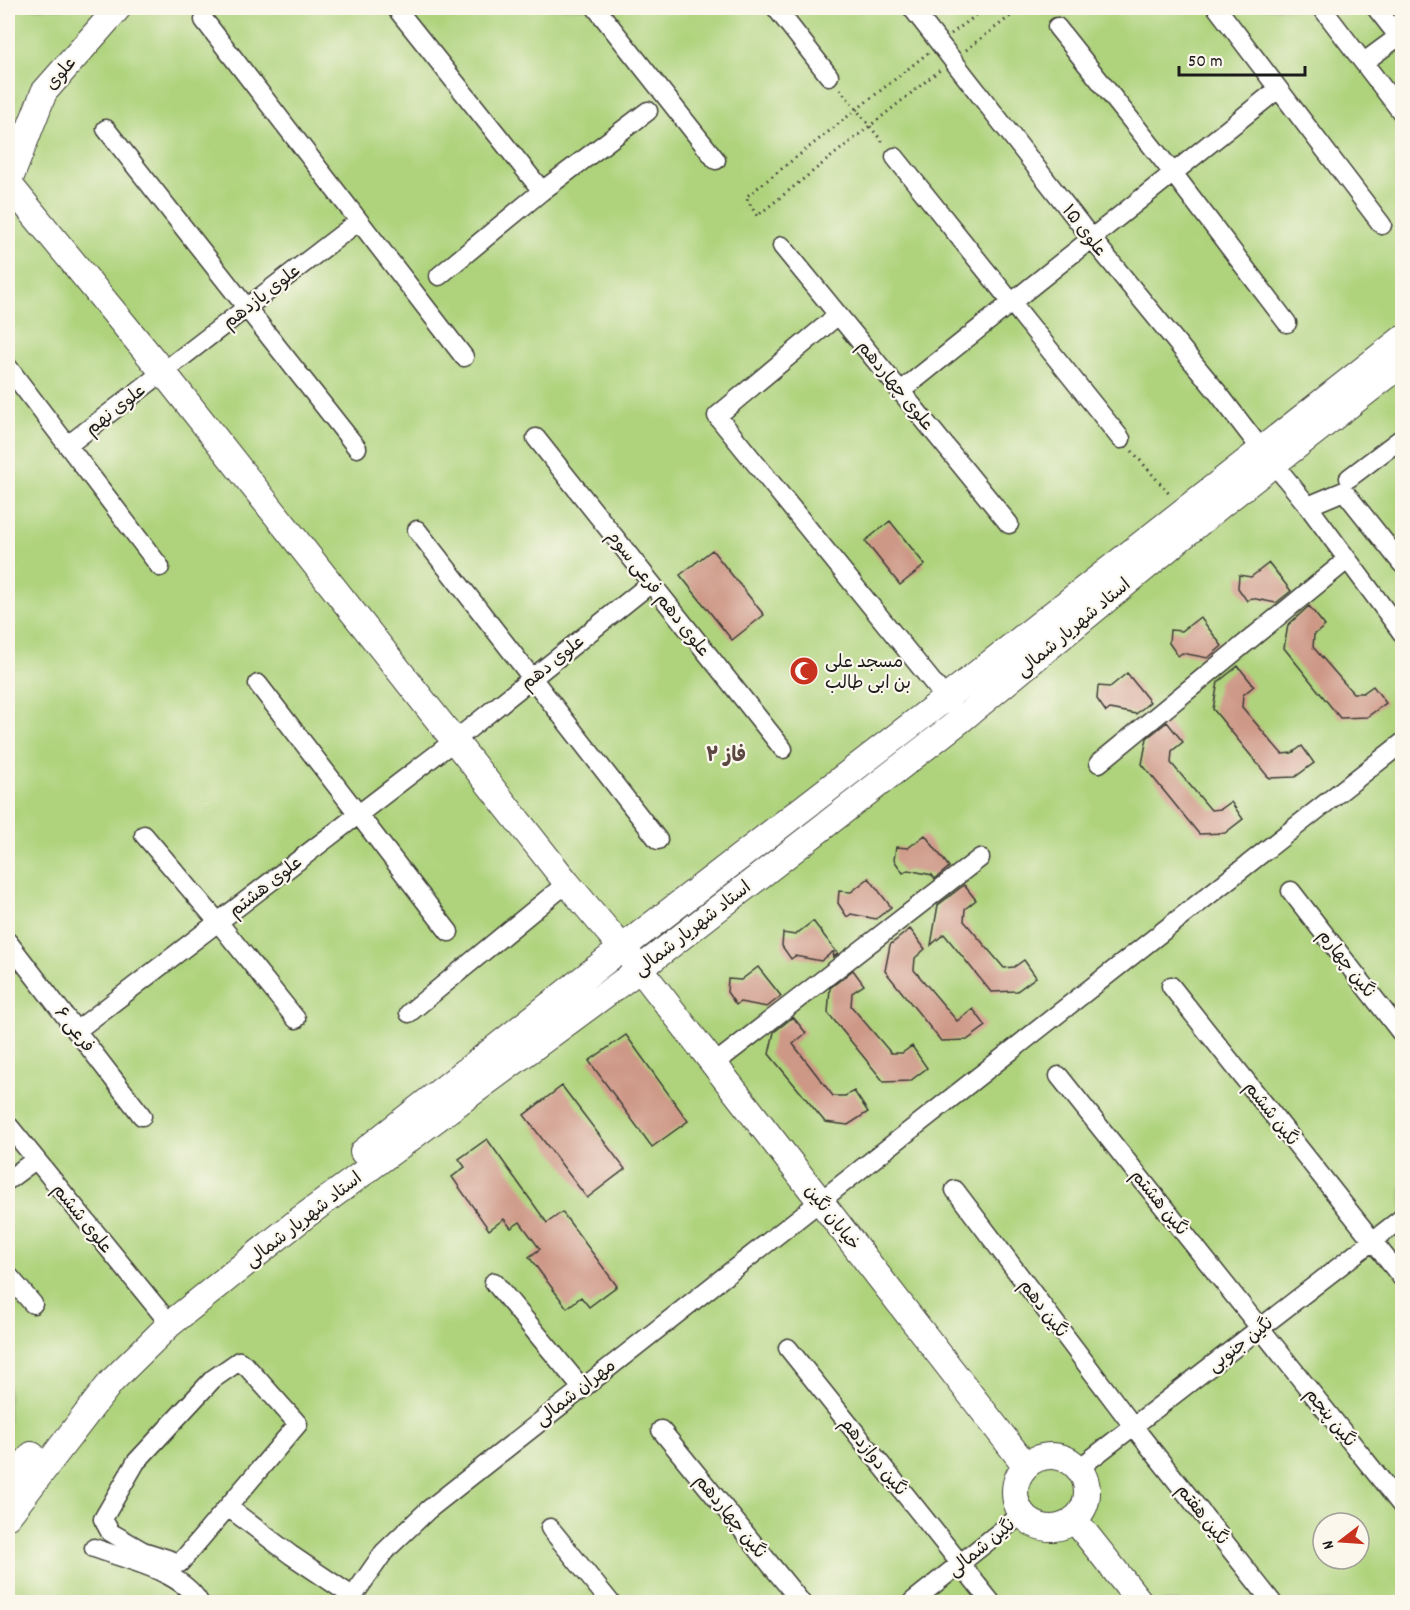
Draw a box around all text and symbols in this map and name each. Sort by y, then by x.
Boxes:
scale bar [1179,39,1305,77]
text: 50 m [1188,50,1223,75]
street label: علوی [40,52,83,97]
street label: علوی ۱۵ [1055,200,1111,263]
street label: علوی یازدهم [219,260,307,336]
street label: علوی چهاردهم [850,336,938,437]
street label: علوی نهم [81,379,152,443]
street label: علوی دهم فرعی سوم [600,526,715,663]
street label: استاد شهریار شمالی [1012,574,1137,684]
street label: علوی دهم [516,631,591,697]
place label: مسجد علی بن ابی طالب [825,651,911,697]
mosque icon: مسجد علی بن ابی طالب [788,655,820,687]
district label: فاز ۲ [706,743,746,771]
street label: علوی هشتم [225,851,308,925]
street label: استاد شهریار شمالی [630,876,757,984]
street label: نگین چهارم [1310,925,1380,1004]
street label: فرعی ۶ [47,1002,99,1059]
street label: نگین ششم [1237,1077,1303,1152]
street label: نگین هشتم [1124,1165,1193,1242]
street label: استاد شهریار شمالی [241,1167,368,1275]
street label: علوی ششم [45,1179,117,1260]
street label: خیابان نگین [797,1180,865,1257]
street label: نگین دهم [1012,1275,1072,1344]
street label: نگین جنوبی [1203,1312,1280,1380]
street label: مهران شمالی [531,1355,622,1433]
street label: نگین پنجم [1297,1384,1361,1453]
street label: نگین دوازدهم [833,1413,912,1502]
street label: نگین چهاردهم [687,1470,771,1565]
street label: نگین هفتم [1169,1480,1233,1552]
north arrow [1311,1511,1371,1571]
street label: نگین شمالی [943,1514,1022,1584]
text: N [1317,1537,1341,1552]

